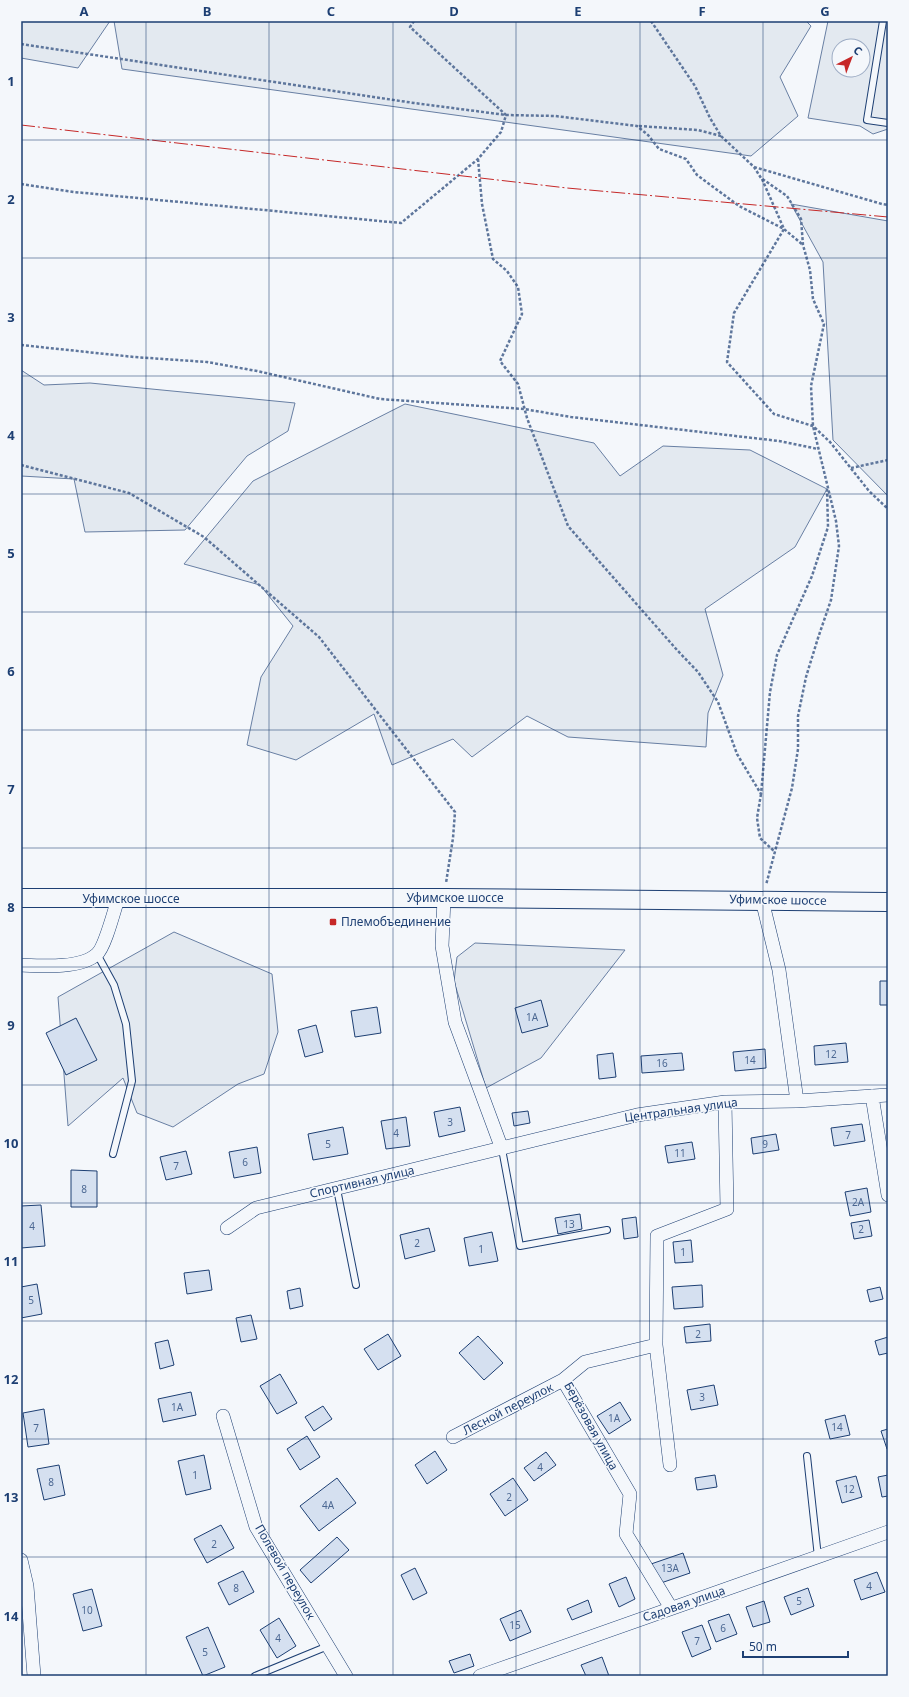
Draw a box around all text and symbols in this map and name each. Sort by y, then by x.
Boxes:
text: A [80,2,89,20]
text: B [203,2,211,20]
text: C [327,2,335,20]
text: D [449,2,459,20]
text: E [574,2,582,20]
text: F [698,2,706,20]
text: G [820,2,830,20]
north arrow [831,38,871,78]
text: С [850,42,866,58]
text: 1 [7,72,15,90]
text: 2 [7,190,15,208]
text: 3 [7,308,15,326]
text: 4 [7,426,15,444]
text: 5 [7,544,15,562]
text: 6 [7,662,15,680]
text: 7 [7,780,15,798]
street label: Уфимское шоссе [406,889,504,906]
street label: Уфимское шоссе [82,890,180,907]
street label: Уфимское шоссе [729,890,827,909]
text: 8 [7,898,15,916]
place label: Племобъединение [341,913,451,930]
marker: Племобъединение [328,917,338,927]
house number: 1А [526,1010,539,1024]
text: 9 [7,1016,15,1034]
house number: 12 [825,1047,837,1061]
house number: 14 [744,1053,756,1067]
house number: 16 [656,1056,668,1070]
street label: Центральная улица [623,1093,739,1126]
house number: 3 [447,1115,453,1129]
house number: 4 [393,1126,399,1140]
house number: 7 [845,1128,851,1142]
text: 10 [4,1134,18,1152]
house number: 5 [325,1137,331,1151]
house number: 9 [762,1137,768,1151]
house number: 11 [674,1146,686,1160]
house number: 6 [242,1155,248,1169]
house number: 7 [173,1159,179,1173]
street label: Спортивная улица [308,1161,416,1202]
house number: 8 [81,1182,87,1196]
house number: 2А [852,1195,865,1209]
house number: 13 [563,1217,575,1231]
house number: 4 [29,1219,35,1233]
house number: 2 [858,1222,864,1236]
house number: 2 [414,1236,420,1250]
house number: 1 [478,1242,484,1256]
house number: 1 [680,1245,686,1259]
text: 11 [4,1252,18,1270]
house number: 5 [28,1293,34,1307]
house number: 2 [695,1327,701,1341]
text: 12 [4,1370,18,1388]
street label: Лесной переулок [460,1378,556,1439]
street label: Берёзовая улица [560,1379,623,1473]
house number: 3 [699,1390,705,1404]
house number: 1А [171,1400,184,1414]
house number: 1А [608,1411,621,1425]
house number: 14 [831,1420,843,1434]
house number: 7 [33,1421,39,1435]
house number: 4 [537,1460,543,1474]
house number: 1 [192,1468,198,1482]
house number: 8 [48,1475,54,1489]
house number: 12 [843,1482,855,1496]
text: 13 [4,1488,18,1506]
house number: 2 [506,1490,512,1504]
house number: 4А [322,1498,335,1512]
street label: Полевой переулок [251,1521,320,1623]
house number: 2 [211,1537,217,1551]
house number: 13А [661,1561,680,1575]
house number: 4 [866,1579,872,1593]
house number: 8 [233,1581,239,1595]
street label: Садовая улица [640,1581,727,1626]
house number: 5 [796,1594,802,1608]
house number: 10 [81,1603,93,1617]
text: 14 [4,1607,19,1625]
house number: 15 [509,1618,521,1632]
house number: 6 [720,1621,726,1635]
house number: 4 [275,1631,281,1645]
scale bar [743,1633,848,1659]
house number: 7 [694,1634,700,1648]
text: 50 m [749,1638,777,1655]
house number: 5 [202,1645,208,1659]

